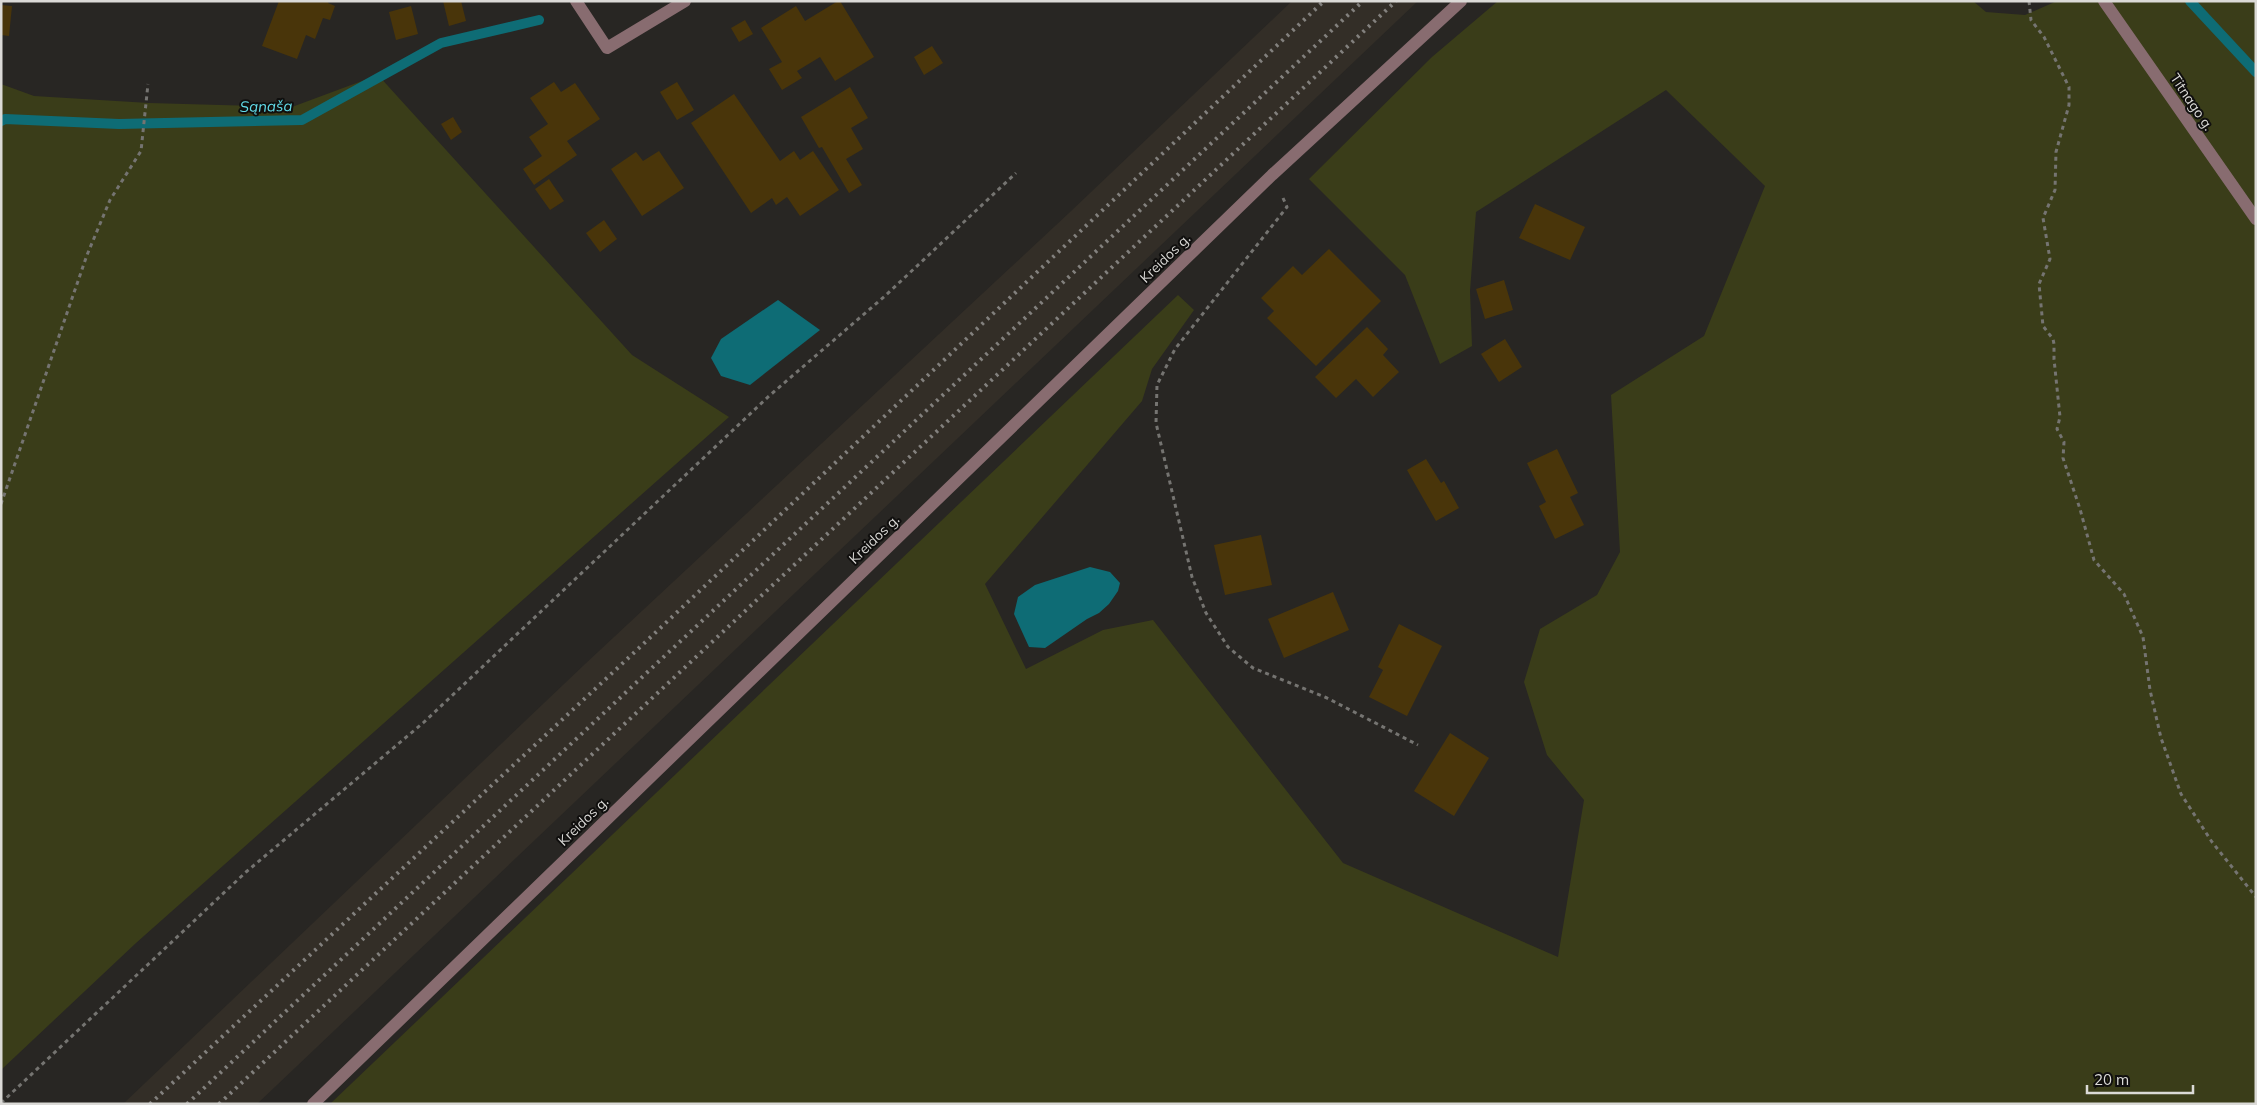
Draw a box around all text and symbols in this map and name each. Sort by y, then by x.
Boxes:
street label: Titnago g. [2166,70,2218,134]
water label: Sąnaša [240,96,292,116]
street label: Kreidos g. [1136,229,1194,287]
street label: Kreidos g. [845,510,903,568]
street label: Kreidos g. [554,792,612,850]
scale bar [2087,1062,2193,1094]
text: 20 m [2094,1070,2129,1089]

